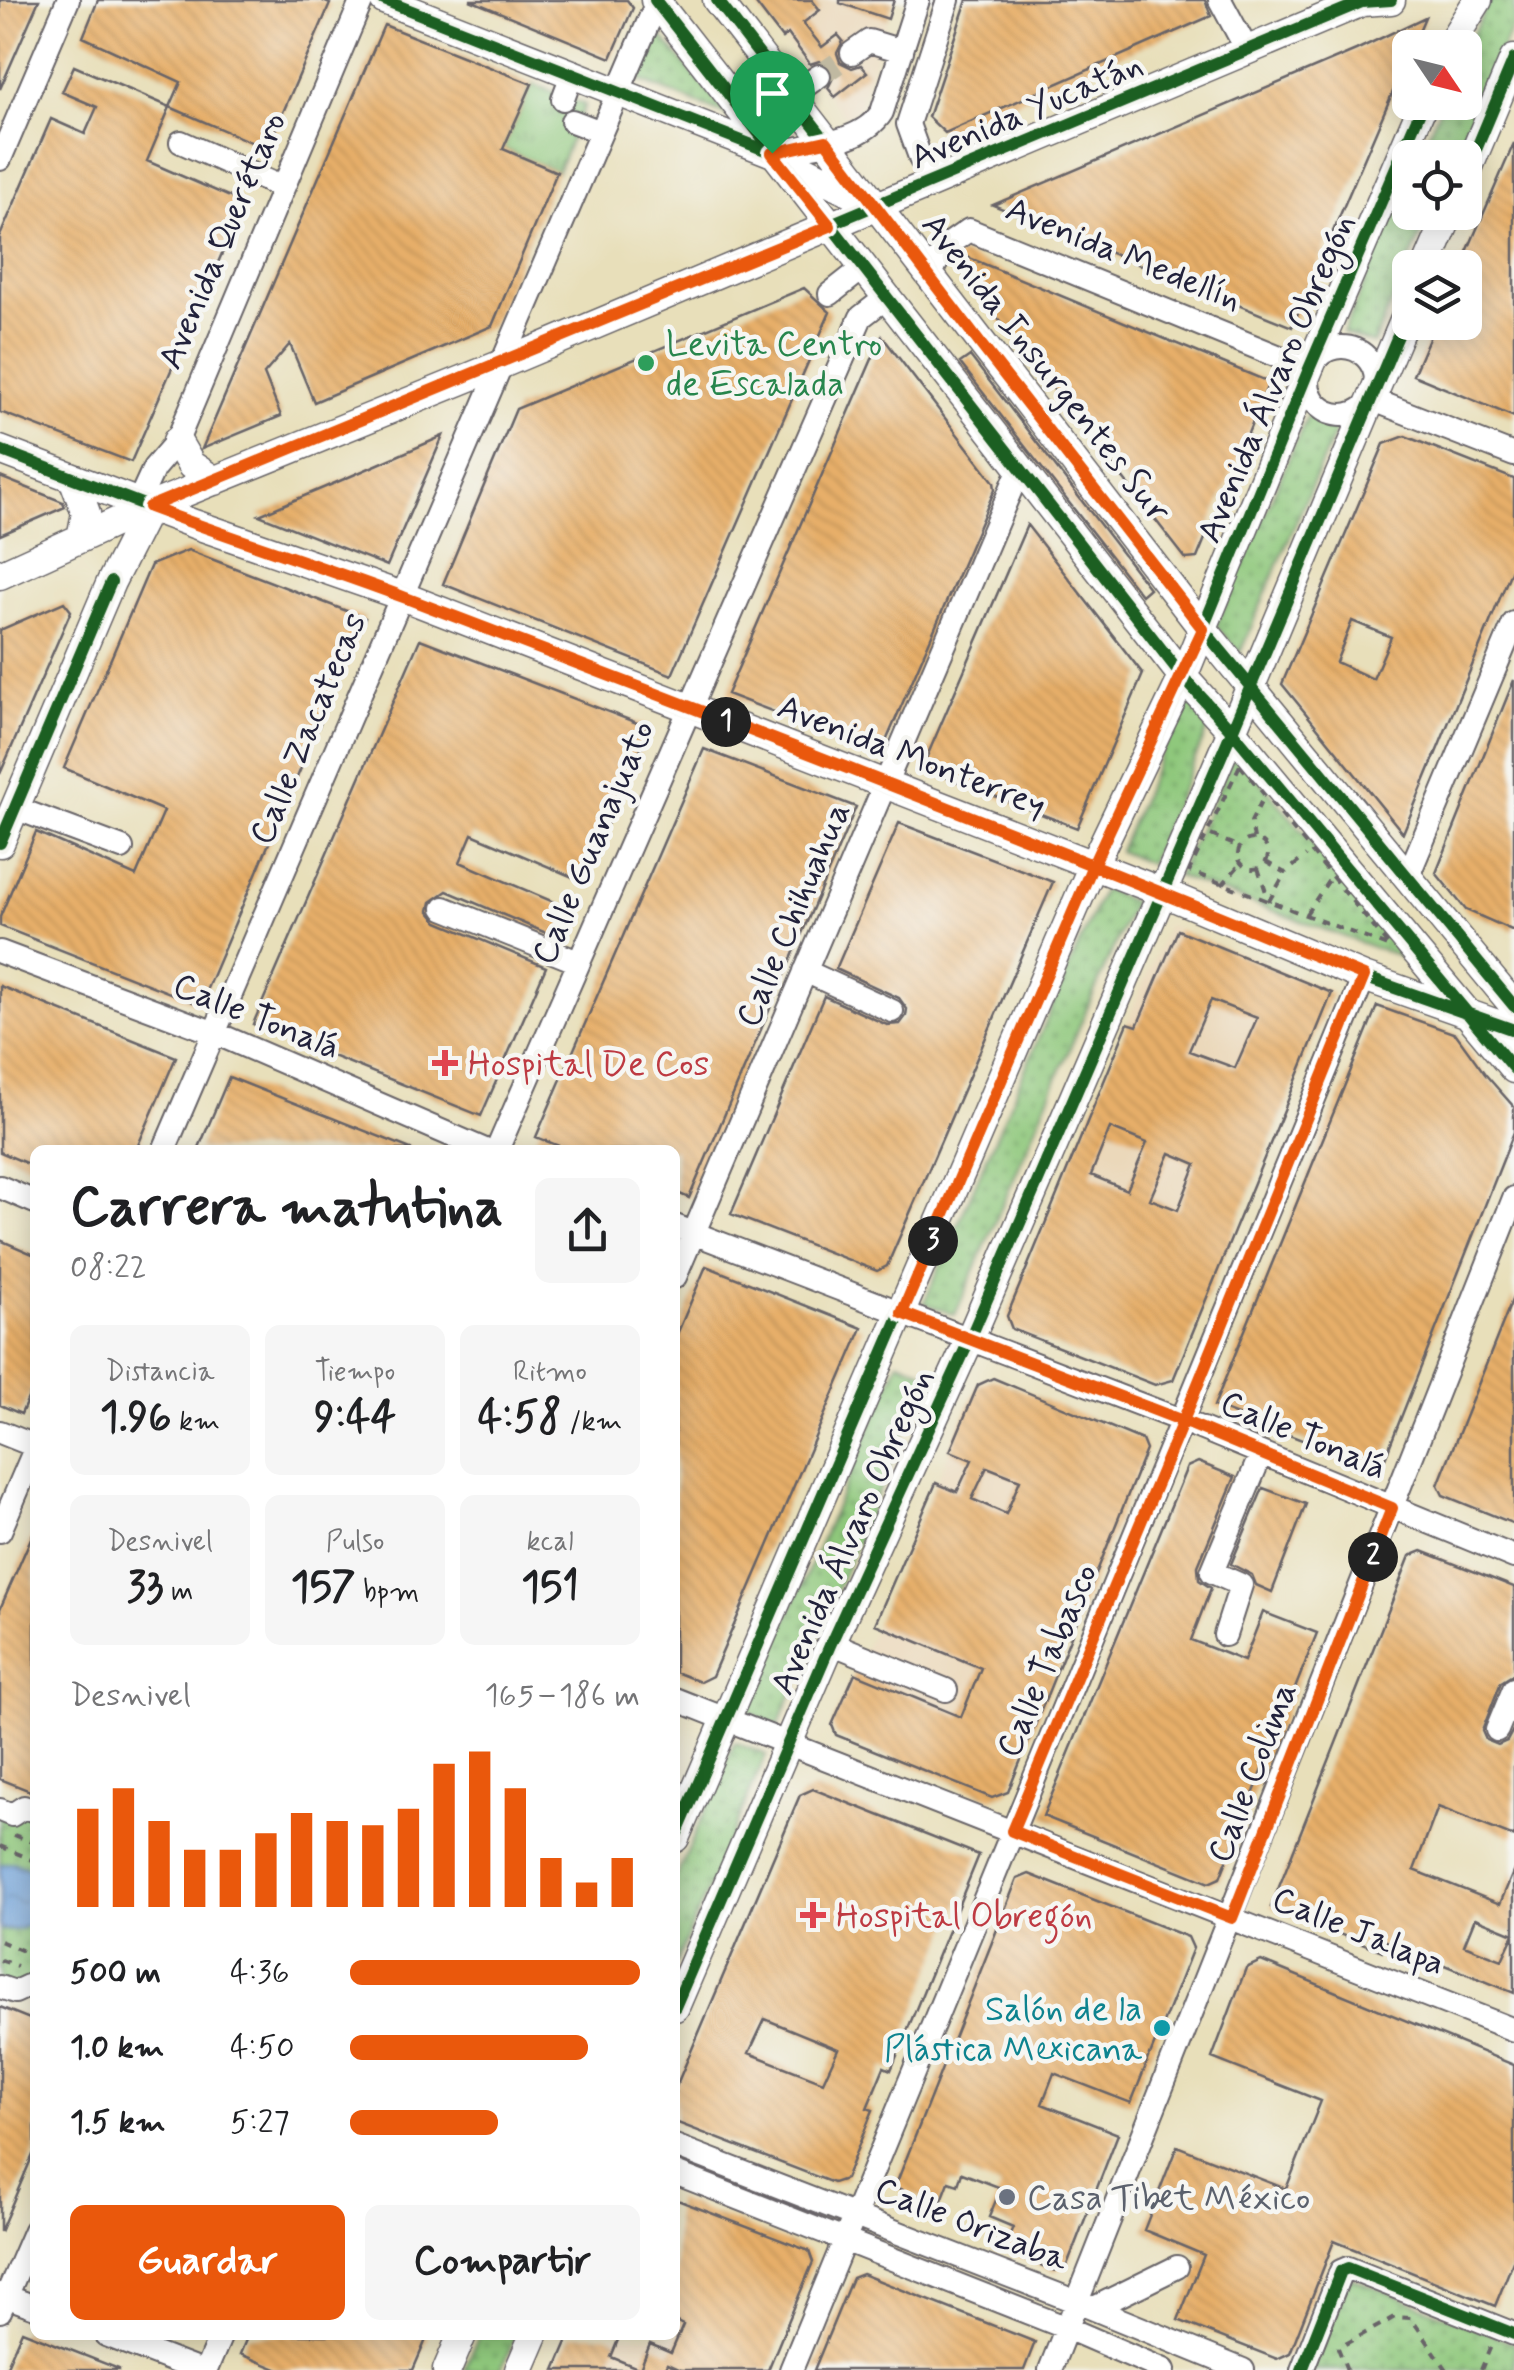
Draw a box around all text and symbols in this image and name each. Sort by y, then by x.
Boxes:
north arrow [1392,30,1482,120]
map controls [1392,30,1482,340]
street label: Avenida Yucatán [904,42,1150,181]
pin [730,51,815,154]
icon: arrive [745,66,800,121]
street label: Avenida Querétaro [148,105,298,376]
button: locate [1392,140,1482,230]
street label: Avenida Medellín [999,187,1248,323]
street label: Avenida Insurgentes Sur [910,204,1181,533]
street label: Avenida Álvaro Obregón [1187,207,1370,551]
button: layers [1392,250,1482,340]
place label: Levita Centro de Escalada [666,322,882,408]
marker: Levita Centro de Escalada [635,352,657,374]
street label: Calle Zacatecas [239,606,378,852]
street label: Avenida Monterrey [770,685,1052,829]
pin: 1 [701,697,751,747]
text: 1 [720,703,732,740]
street label: Calle Guanajuato [522,714,666,972]
street label: Calle Chihuahua [726,795,862,1034]
street label: Calle Tonalá [166,963,346,1071]
place label: Hospital De Cos [468,1042,709,1088]
marker: Hospital De Cos [432,1050,458,1076]
text: Carrera matutina [70,1173,503,1245]
button: share [535,1178,640,1283]
pin: 3 [908,1216,958,1266]
text: 3 [927,1222,939,1259]
text: 08:22 [70,1247,147,1289]
text: Distancia [105,1354,215,1391]
text: Tiempo [315,1354,395,1391]
text: Ritmo [513,1354,587,1391]
street label: Avenida Álvaro Obregón [760,1361,948,1703]
street label: Calle Tonalá [1213,1380,1393,1491]
text: 1.96 [100,1391,171,1446]
text: 9:44 [314,1391,396,1446]
text: 4:58 [478,1391,562,1446]
text: km [171,1404,220,1441]
text: /km [562,1404,622,1441]
text: Desnivel [107,1524,213,1561]
text: Pulso [326,1524,384,1561]
text: kcal [526,1524,574,1561]
pin: 2 [1348,1532,1398,1582]
text: 2 [1366,1538,1380,1575]
street label: Calle Tabasco [986,1557,1109,1765]
text: 33 [127,1561,163,1616]
text: 157 [291,1561,355,1616]
text: 151 [521,1561,579,1616]
text: m [163,1574,193,1611]
text: bpm [355,1574,419,1611]
text: Desnivel [70,1675,191,1717]
text: 165–186 m [485,1675,640,1717]
street label: Calle Colima [1197,1676,1308,1869]
street label: Calle Jalapa [1265,1876,1451,1987]
place label: Hospital Obregón [836,1894,1092,1944]
marker: Hospital Obregón [800,1902,826,1928]
text: 500 m [70,1952,161,1994]
text: 4:36 [230,1952,289,1994]
place label: Salón de la Plástica Mexicana [884,1987,1143,2073]
marker: Salón de la Plástica Mexicana [1151,2017,1173,2039]
text: 1.0 km [70,2027,164,2069]
text: 4:50 [230,2027,295,2069]
text: 1.5 km [70,2102,166,2144]
text: 5:27 [230,2102,290,2144]
street label: Calle Orizaba [868,2167,1075,2283]
place label: Casa Tibet México [1027,2176,1310,2222]
marker: Casa Tibet México [996,2186,1018,2208]
button: Guardar [70,2205,345,2320]
button: Compartir [365,2205,640,2320]

